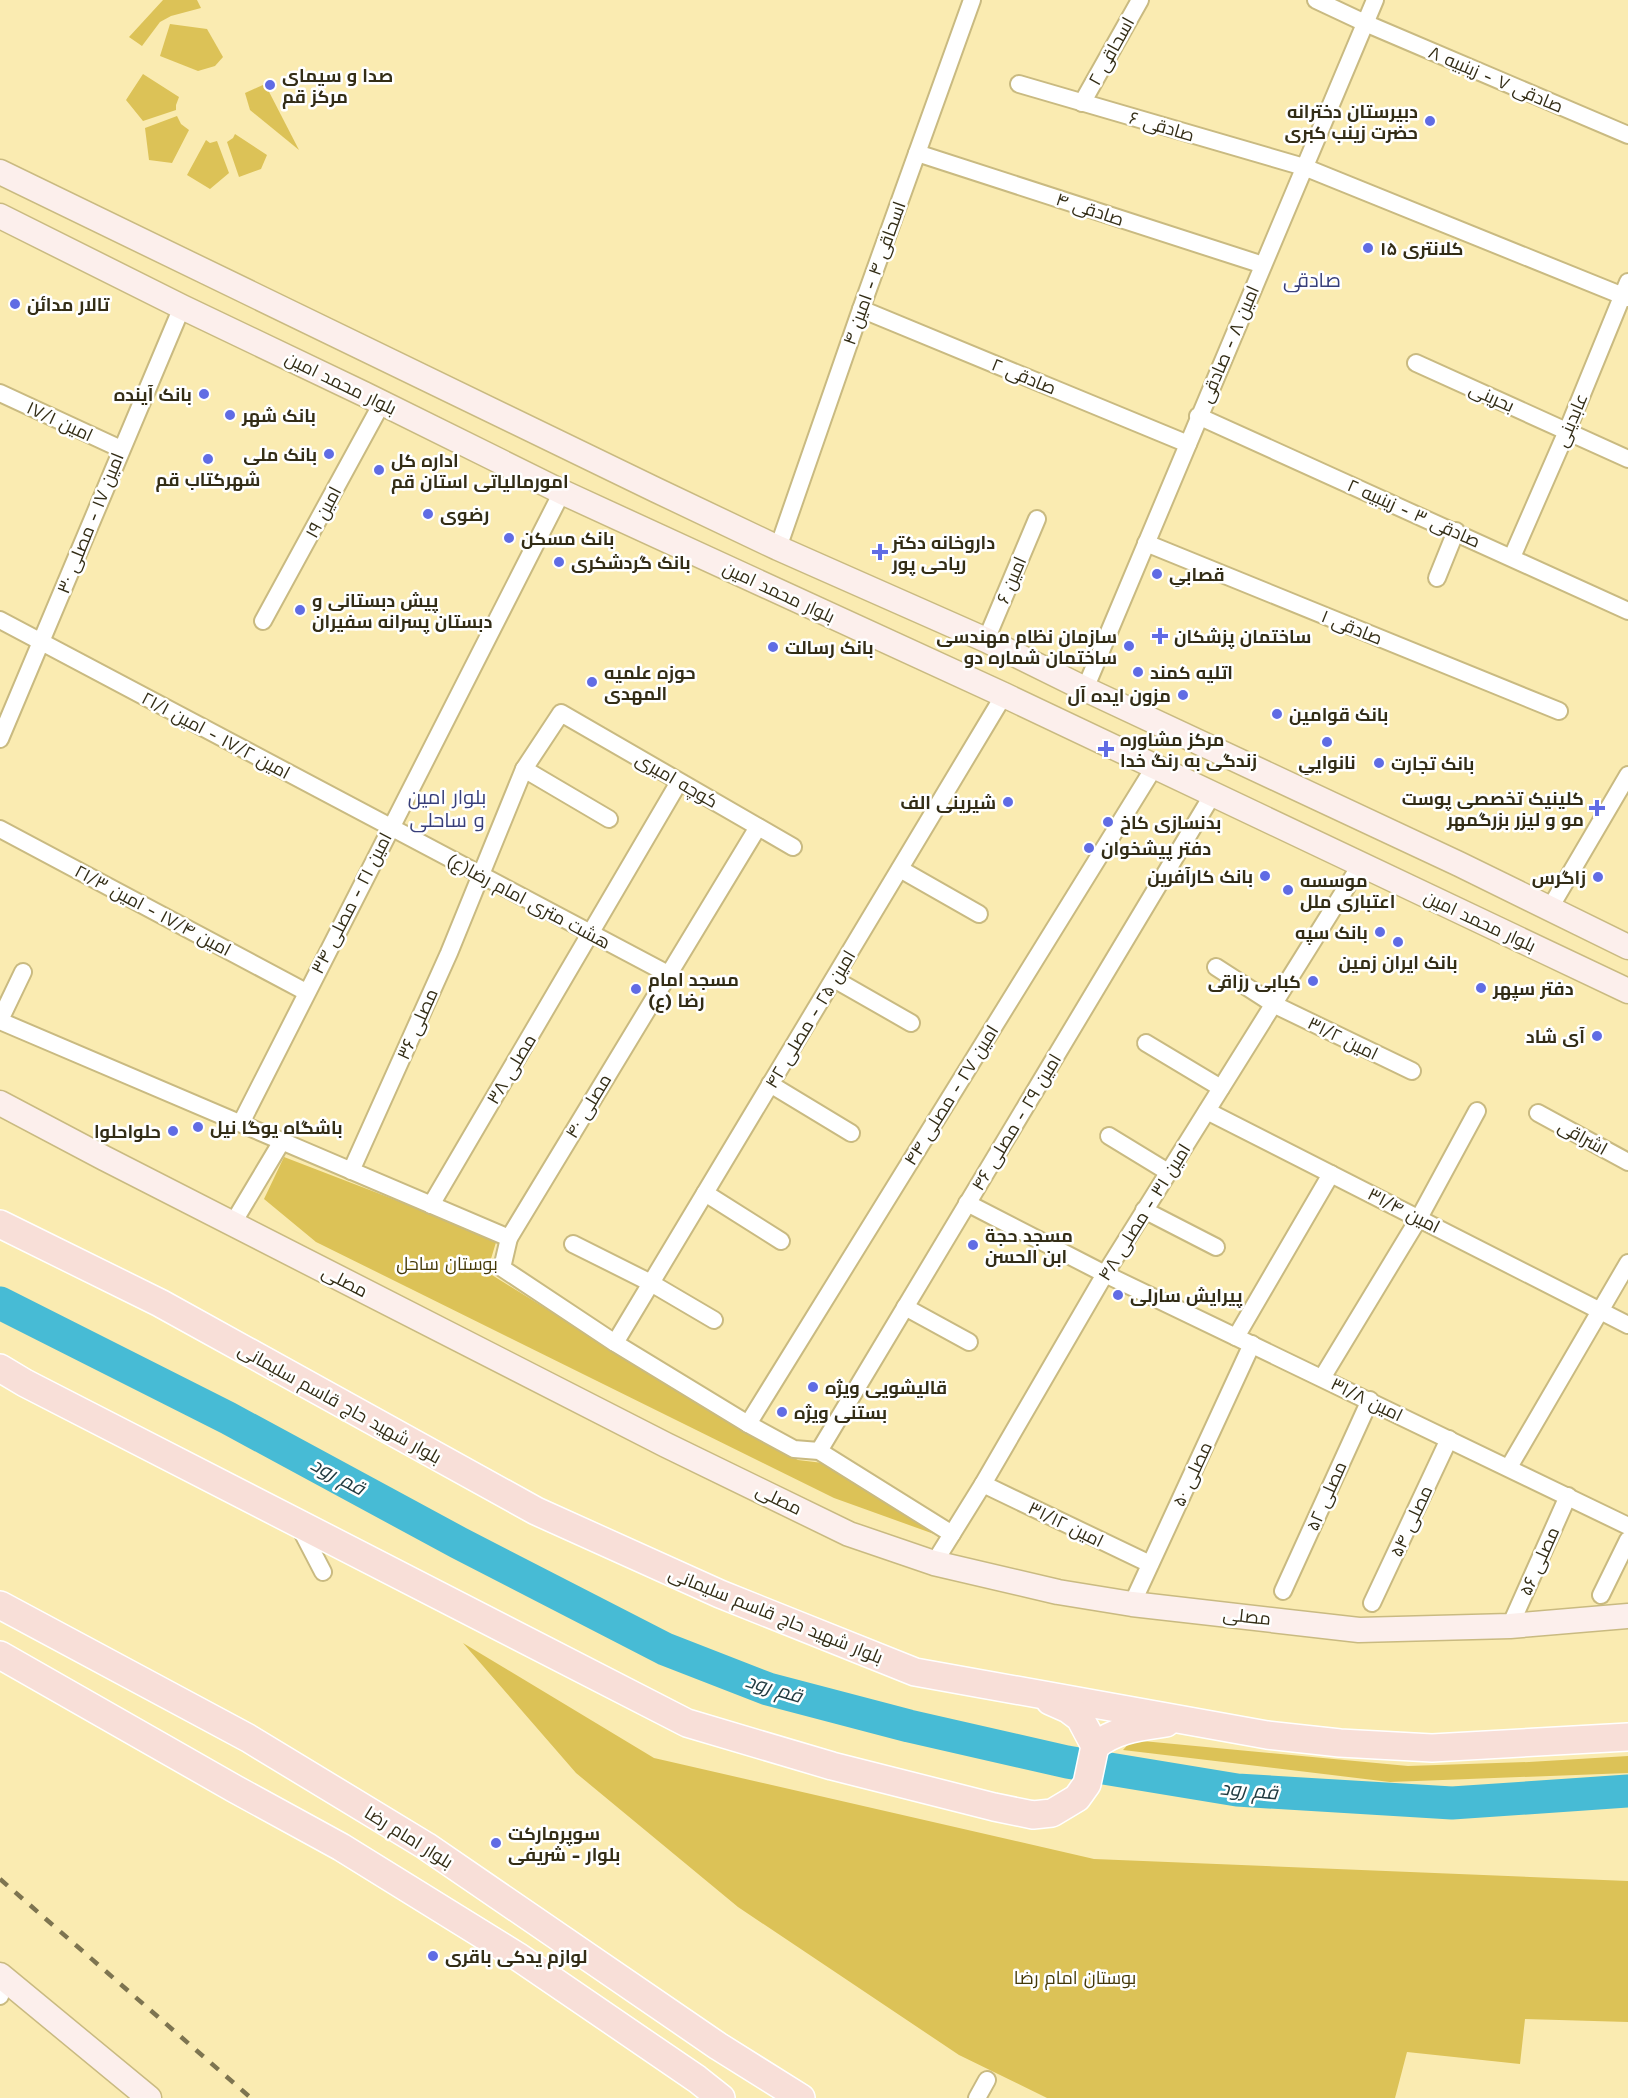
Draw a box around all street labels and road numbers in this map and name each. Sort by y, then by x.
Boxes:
street label: اسحاقی ۲ [1084,13,1139,89]
street label: صادقی ۷ - زینبیه ۸ [1425,41,1566,118]
street label: صادقی ۶ [1127,107,1197,146]
street label: صادقی ۴ [1053,188,1127,231]
street label: اسحاقی ۴ - امین ۴ [838,198,911,348]
street label: امین ۸ - صادقی [1195,282,1264,406]
street label: بلوار محمد امین [282,347,400,420]
street label: صادقی ۲ [988,354,1059,399]
street label: بحرینی [1466,378,1518,417]
street label: عابدینی [1550,390,1593,450]
street label: امین ۱۷/۱ [23,397,96,446]
street label: امین ۱۷ - مصلی ۳۰ [52,450,129,597]
street label: صادقی ۳ - زینبیه ۲ [1344,474,1484,553]
street label: امین ۱۹ [301,483,346,542]
street label: امین ۶ [992,553,1031,607]
street label: بلوار محمد امین [719,557,838,628]
street label: صادقی ۱ [1318,605,1385,650]
street label: امین ۱۷/۲ - امین ۲۱/۱ [138,687,294,784]
street label: کوچه امیری [631,748,722,814]
street label: امین ۲۱ - مصلی ۳۴ [306,829,397,978]
street label: هشت متری امام رضا(ع) [443,849,614,955]
street label: امین ۱۷/۴ - امین ۲۱/۳ [71,860,235,961]
street label: بلوار محمد امین [1420,886,1539,957]
street label: امین ۲۵ - مصلی ۴۲ [761,946,860,1092]
street label: مصلی ۳۶ [392,985,443,1063]
street label: امین ۳۱/۲ [1304,1012,1382,1065]
street label: امین ۲۷ - مصلی ۴۴ [899,1021,1003,1169]
street label: مصلی ۳۸ [482,1030,541,1108]
street label: امین ۲۹ - مصلی ۴۶ [967,1050,1066,1195]
street label: مصلی ۴۰ [561,1070,616,1142]
street label: اشراقی [1554,1115,1611,1160]
street label: امین ۳۱ - مصلی ۴۸ [1093,1140,1195,1285]
street label: امین ۳۱/۴ [1364,1183,1444,1238]
street label: مصلی [318,1261,371,1302]
street label: بلوار شهید حاج قاسم سلیمانی [234,1338,445,1469]
street label: امین ۳۱/۸ [1327,1373,1406,1426]
street label: مصلی ۵۰ [1168,1438,1217,1510]
street label: مصلی ۵۲ [1301,1458,1352,1534]
street label: مصلی [752,1479,805,1520]
street label: مصلی ۵۴ [1385,1482,1438,1560]
street label: امین ۳۱/۱۲ [1025,1497,1107,1552]
street label: مصلی ۵۶ [1515,1523,1564,1599]
street label: بلوار شهید حاج قاسم سلیمانی [665,1562,886,1670]
street label: مصلی [1222,1603,1272,1630]
street label: بلوار امام رضا [360,1802,457,1874]

